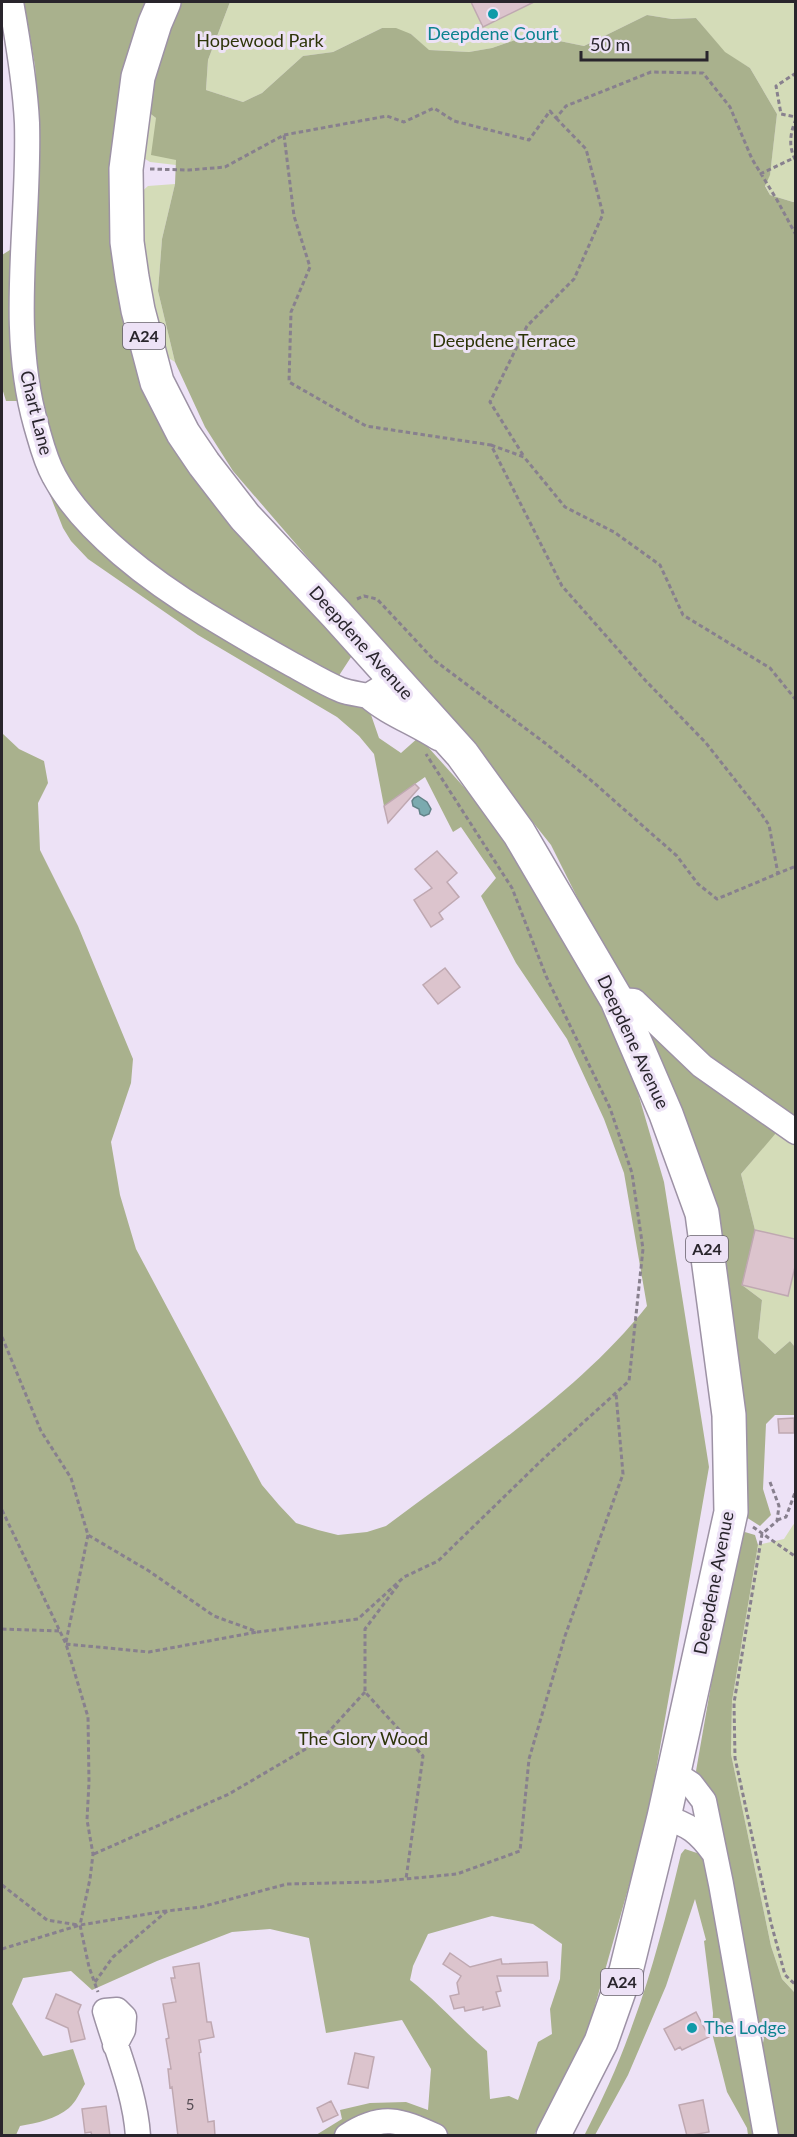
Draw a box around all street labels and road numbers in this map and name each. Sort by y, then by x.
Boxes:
road number: A24 [123,323,165,349]
street label: Chart Lane [16,368,58,457]
street label: Deepdene Avenue [305,581,419,704]
street label: Deepdene Avenue [593,971,675,1112]
road number: A24 [686,1236,728,1262]
street label: Deepdene Avenue [688,1509,738,1656]
road number: A24 [601,1969,643,1995]

